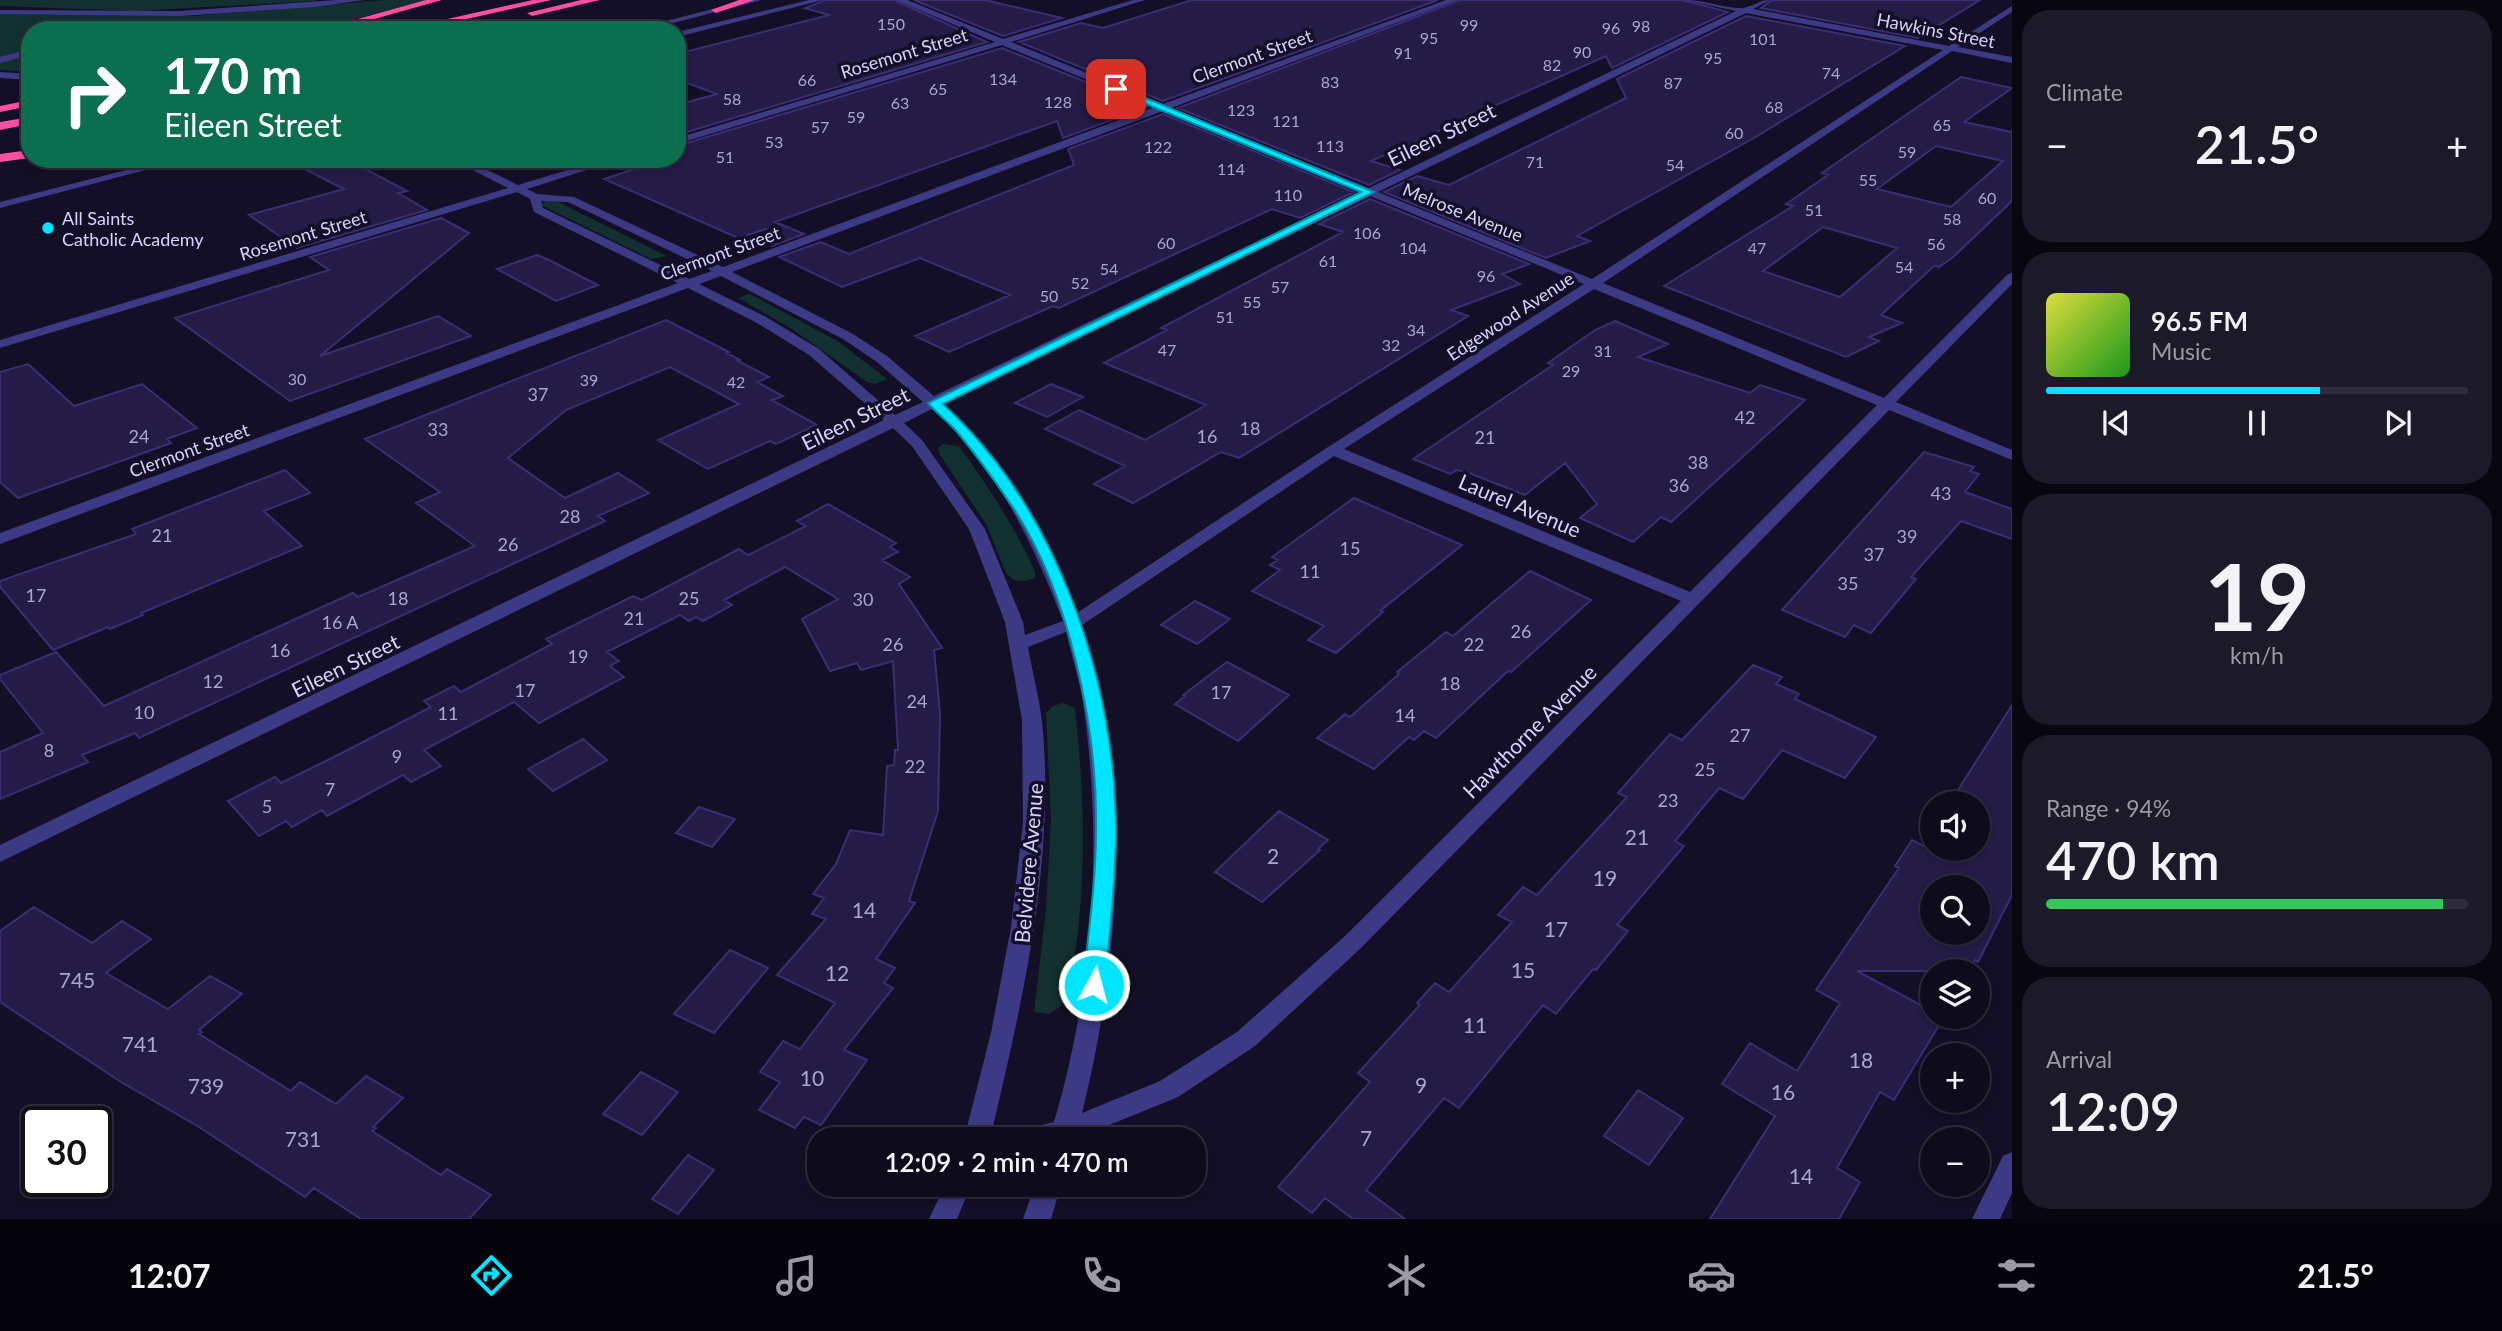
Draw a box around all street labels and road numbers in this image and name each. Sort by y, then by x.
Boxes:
street label: Hawkins Street [1875,8,1997,52]
street label: Rosemont Street [838,23,971,83]
street label: Clermont Street [1189,24,1315,88]
street label: Eileen Street [1383,97,1499,171]
street label: Melrose Avenue [1400,178,1526,246]
street label: Rosemont Street [237,205,370,265]
street label: Clermont Street [657,221,783,285]
street label: Edgewood Avenue [1442,267,1578,365]
street label: Eileen Street [797,381,913,455]
street label: Clermont Street [126,418,252,482]
street label: Laurel Avenue [1455,468,1585,542]
street label: Eileen Street [287,628,403,702]
street label: Hawthorne Avenue [1457,659,1601,803]
street label: Belvidere Avenue [1009,782,1047,944]

